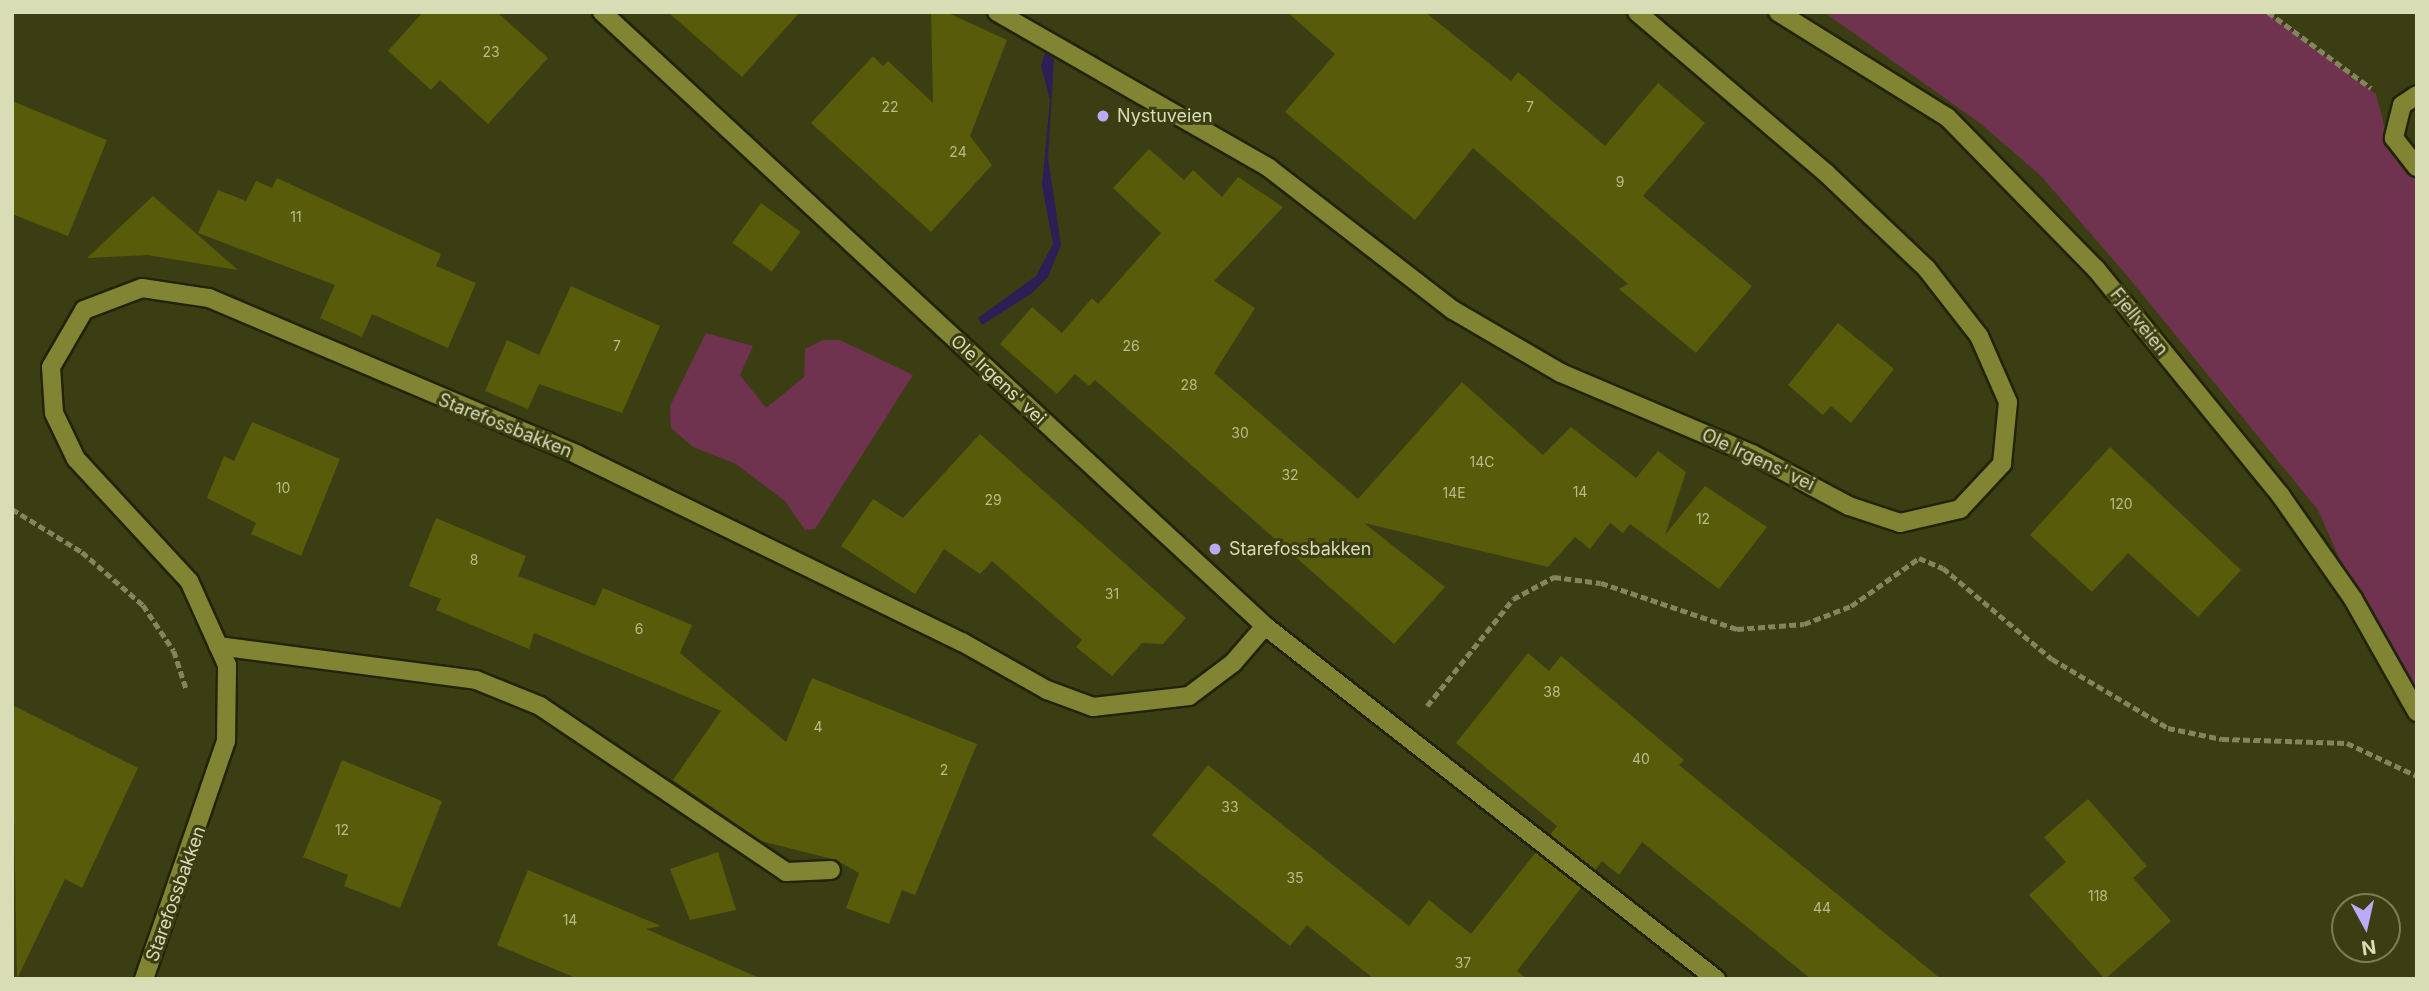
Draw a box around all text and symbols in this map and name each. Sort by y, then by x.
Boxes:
house number: 23 [482,44,500,60]
house number: 22 [881,99,899,115]
house number: 7 [1526,99,1534,115]
place label: Nystuveien [1117,105,1213,127]
marker: Nystuveien [1095,108,1111,124]
house number: 24 [949,144,967,160]
house number: 9 [1616,174,1624,190]
house number: 11 [290,209,302,225]
street label: Fjellveien [2105,284,2173,360]
street label: Ole Irgens' vei [946,331,1050,429]
house number: 7 [613,338,621,354]
house number: 26 [1122,338,1140,354]
house number: 28 [1180,377,1198,393]
street label: Starefossbakken [435,389,575,463]
street label: Ole Irgens' vei [1698,424,1818,496]
house number: 30 [1231,425,1249,441]
house number: 14C [1470,454,1494,470]
house number: 32 [1281,467,1299,483]
house number: 10 [276,480,290,496]
house number: 14 [1573,484,1587,500]
house number: 14E [1442,485,1466,501]
house number: 29 [984,492,1002,508]
house number: 120 [2109,496,2133,512]
house number: 12 [1696,511,1710,527]
place label: Starefossbakken [1229,538,1371,560]
marker: Starefossbakken [1207,541,1223,557]
house number: 8 [470,552,478,568]
house number: 31 [1105,586,1119,602]
house number: 6 [635,621,643,637]
house number: 38 [1543,684,1561,700]
house number: 4 [813,719,823,735]
house number: 40 [1632,751,1650,767]
house number: 2 [940,762,948,778]
house number: 33 [1221,799,1239,815]
house number: 12 [335,822,349,838]
street label: Starefossbakken [142,823,210,965]
house number: 35 [1286,870,1304,886]
house number: 118 [2088,888,2108,904]
north arrow [2331,893,2401,963]
house number: 44 [1813,900,1831,916]
house number: 14 [563,912,577,928]
text: N [2360,935,2377,960]
house number: 37 [1455,955,1471,971]

